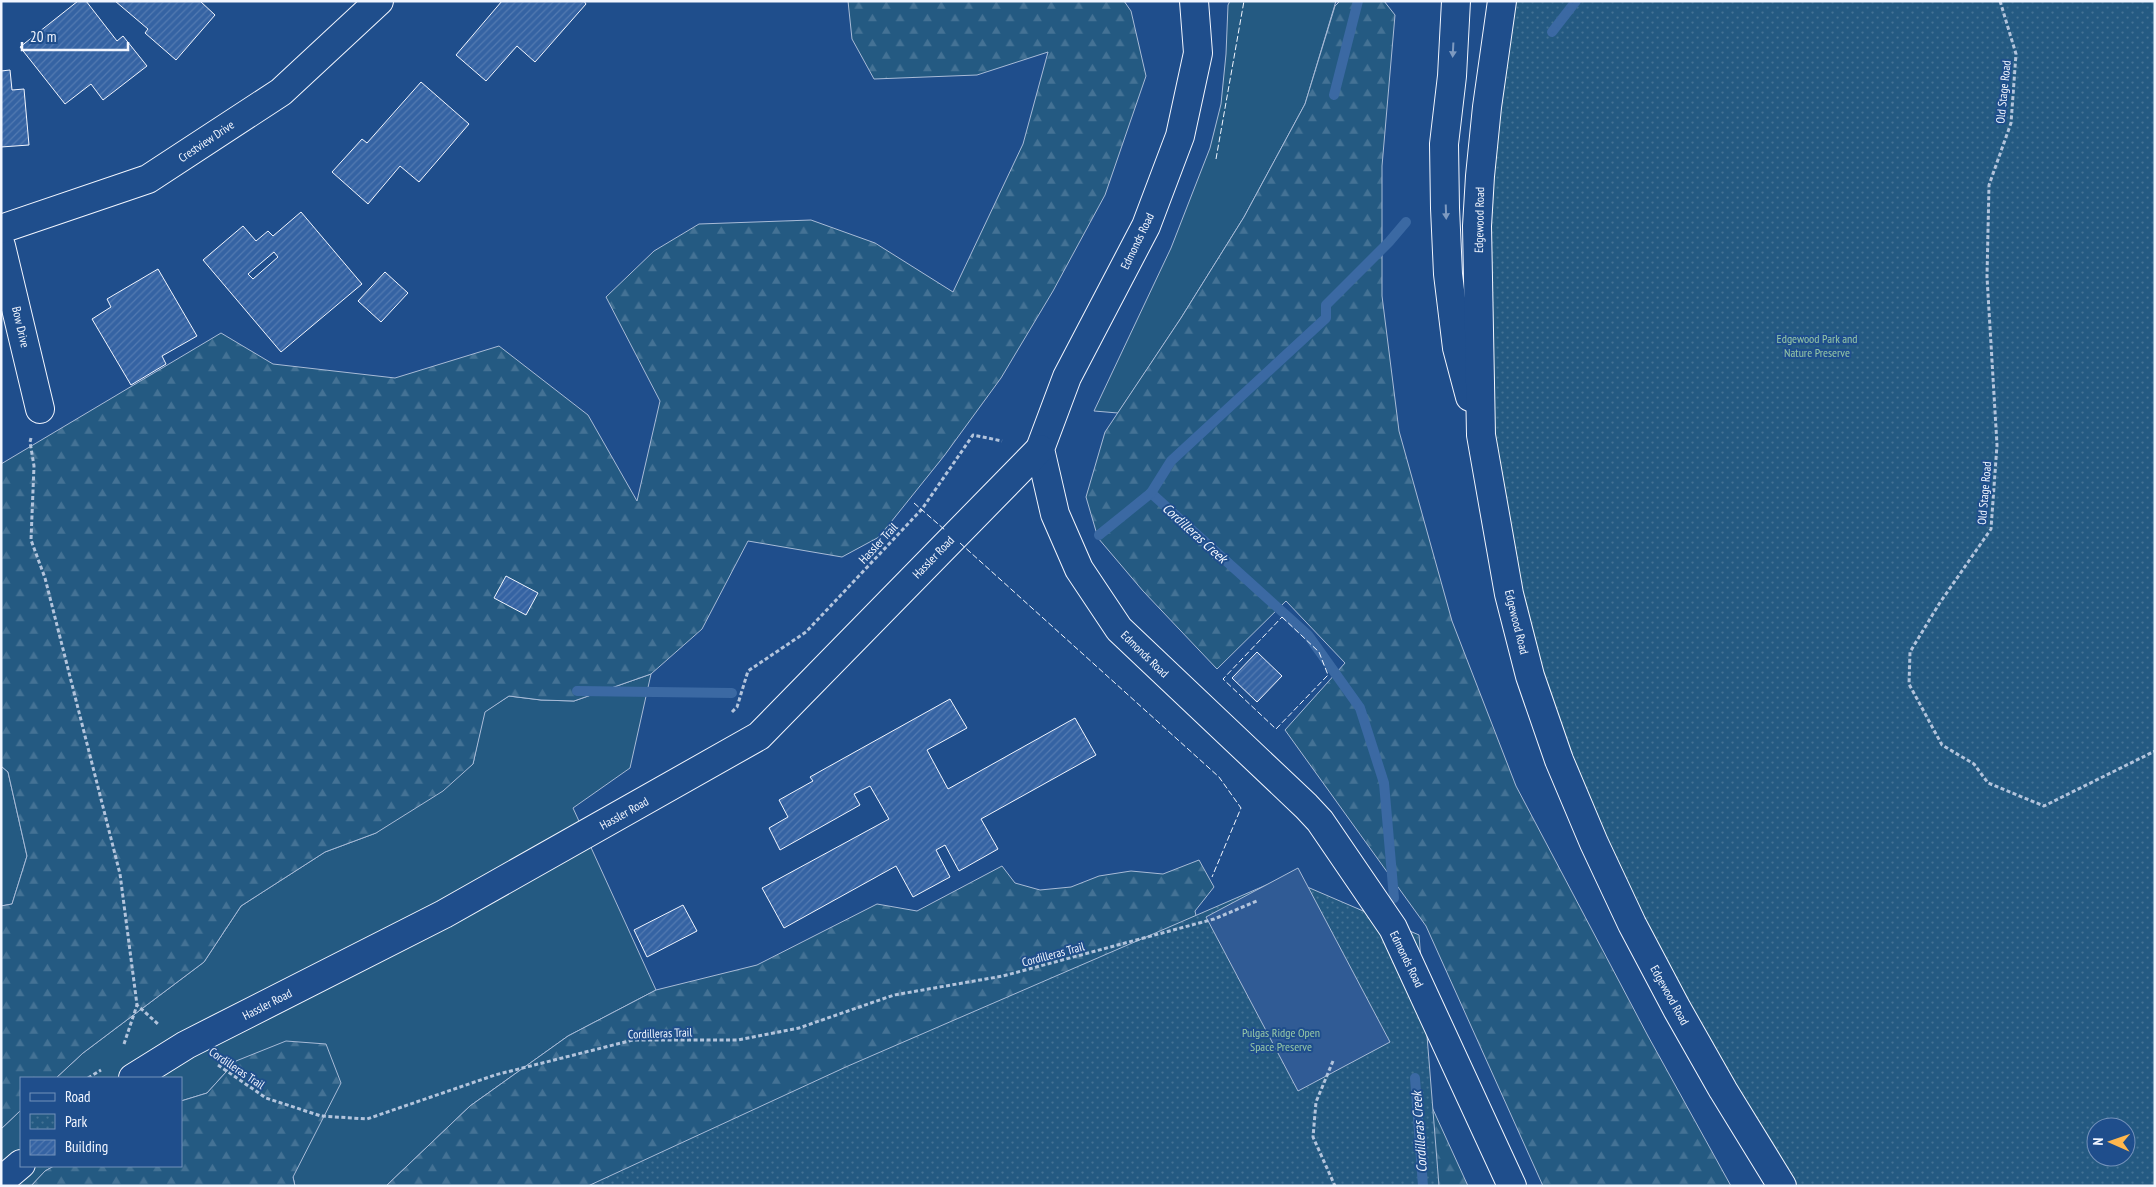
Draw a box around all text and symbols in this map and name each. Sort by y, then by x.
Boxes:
scale bar [22,20,129,52]
text: 20 m [30,27,56,46]
one-way arrow [1449,42,1457,58]
street label: Old Stage Road [1992,60,2014,124]
street label: Crestview Drive [175,117,237,165]
street label: Edgewood Road [1471,187,1487,253]
one-way arrow [1442,204,1450,220]
street label: Edmonds Road [1117,210,1157,272]
street label: Bow Drive [9,305,33,349]
park label: Edgewood Park and Nature Preserve [1777,331,1857,360]
street label: Old Stage Road [1974,461,1994,525]
water label: Cordilleras Creek [1159,499,1232,568]
street label: Hassler Trail [855,519,901,567]
street label: Hassler Road [909,533,957,581]
street label: Edgewood Road [1502,588,1532,656]
street label: Edmonds Road [1118,627,1172,681]
street label: Hassler Road [597,793,651,833]
street label: Edmonds Road [1387,928,1427,990]
street label: Cordilleras Trail [1020,938,1086,970]
street label: Edgewood Road [1647,963,1693,1027]
street label: Hassler Road [240,985,294,1023]
street label: Cordilleras Trail [628,1024,693,1042]
park label: Pulgas Ridge Open Space Preserve [1242,1025,1320,1054]
street label: Cordilleras Trail [206,1044,268,1092]
legend [20,1077,182,1167]
text: Road [65,1087,91,1106]
water label: Cordilleras Creek [1407,1089,1431,1173]
text: Park [65,1112,87,1131]
north arrow [2086,1117,2136,1167]
text: Building [65,1137,108,1156]
text: N [2089,1137,2107,1146]

